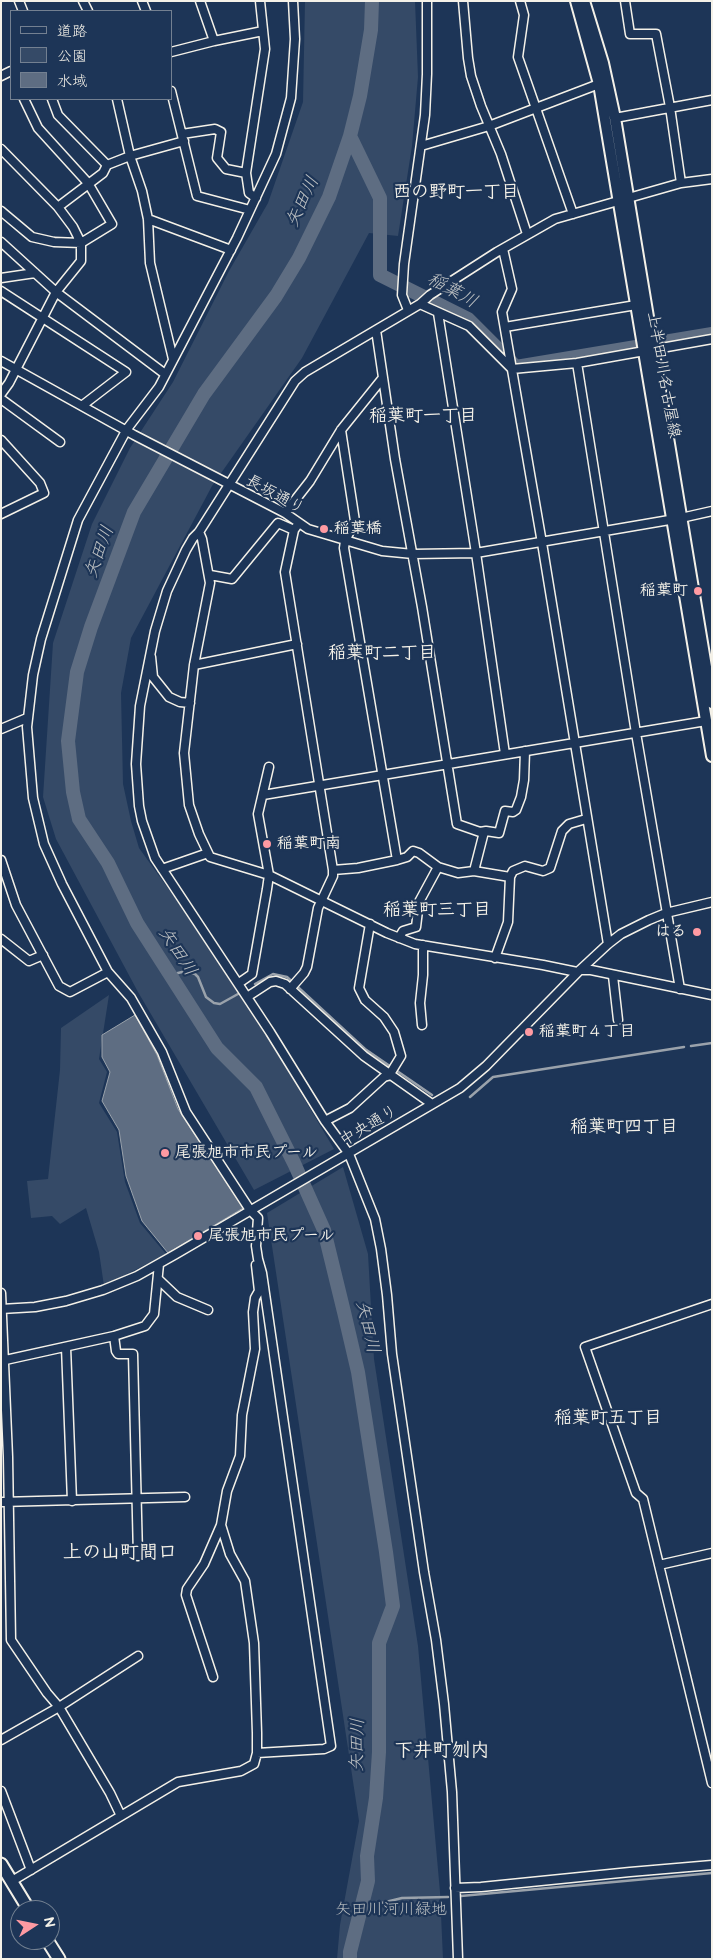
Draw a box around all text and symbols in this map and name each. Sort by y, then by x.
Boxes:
legend [10,10,172,100]
text: 道路 [57,22,87,41]
text: 公園 [57,47,87,66]
text: 水域 [57,72,87,91]
water label: 矢田川 [282,173,324,231]
district label: 西の野町一丁目 [393,181,519,203]
water label: 稲葉川 [423,268,481,314]
street label: 上半田川名古屋線 [642,310,684,440]
district label: 稲葉町一丁目 [369,405,477,427]
street label: 長坂通り [242,471,308,519]
place label: 稲葉橋 [334,519,382,539]
water label: 矢田川 [81,523,119,581]
marker: 稲葉橋 [318,523,330,535]
place label: 稲葉町 [640,581,688,601]
marker: 稲葉町 [692,585,704,597]
district label: 稲葉町二丁目 [328,642,436,664]
place label: 稲葉町南 [277,834,341,854]
marker: 稲葉町南 [261,838,273,850]
district label: 稲葉町三丁目 [383,899,491,921]
place label: はる [655,922,687,942]
water label: 矢田川 [153,923,201,981]
marker: はる [691,926,703,938]
place label: 稲葉町４丁目 [539,1022,635,1042]
marker: 稲葉町４丁目 [523,1026,535,1038]
street label: 中央通り [337,1101,401,1151]
district label: 稲葉町四丁目 [570,1116,678,1138]
place label: 尾張旭市市民プール [175,1143,318,1163]
marker: 尾張旭市市民プール [159,1147,171,1159]
place label: 尾張旭市民プール [208,1226,335,1246]
marker: 尾張旭市民プール [192,1230,204,1242]
water label: 矢田川 [350,1298,384,1356]
district label: 稲葉町五丁目 [554,1407,662,1429]
district label: 上の山町間口 [63,1542,177,1564]
water label: 矢田川 [347,1718,369,1772]
district label: 下井町刎内 [395,1740,489,1762]
north arrow [10,1900,60,1950]
park label: 矢田川河川緑地 [335,1900,447,1920]
text: N [40,1915,59,1929]

